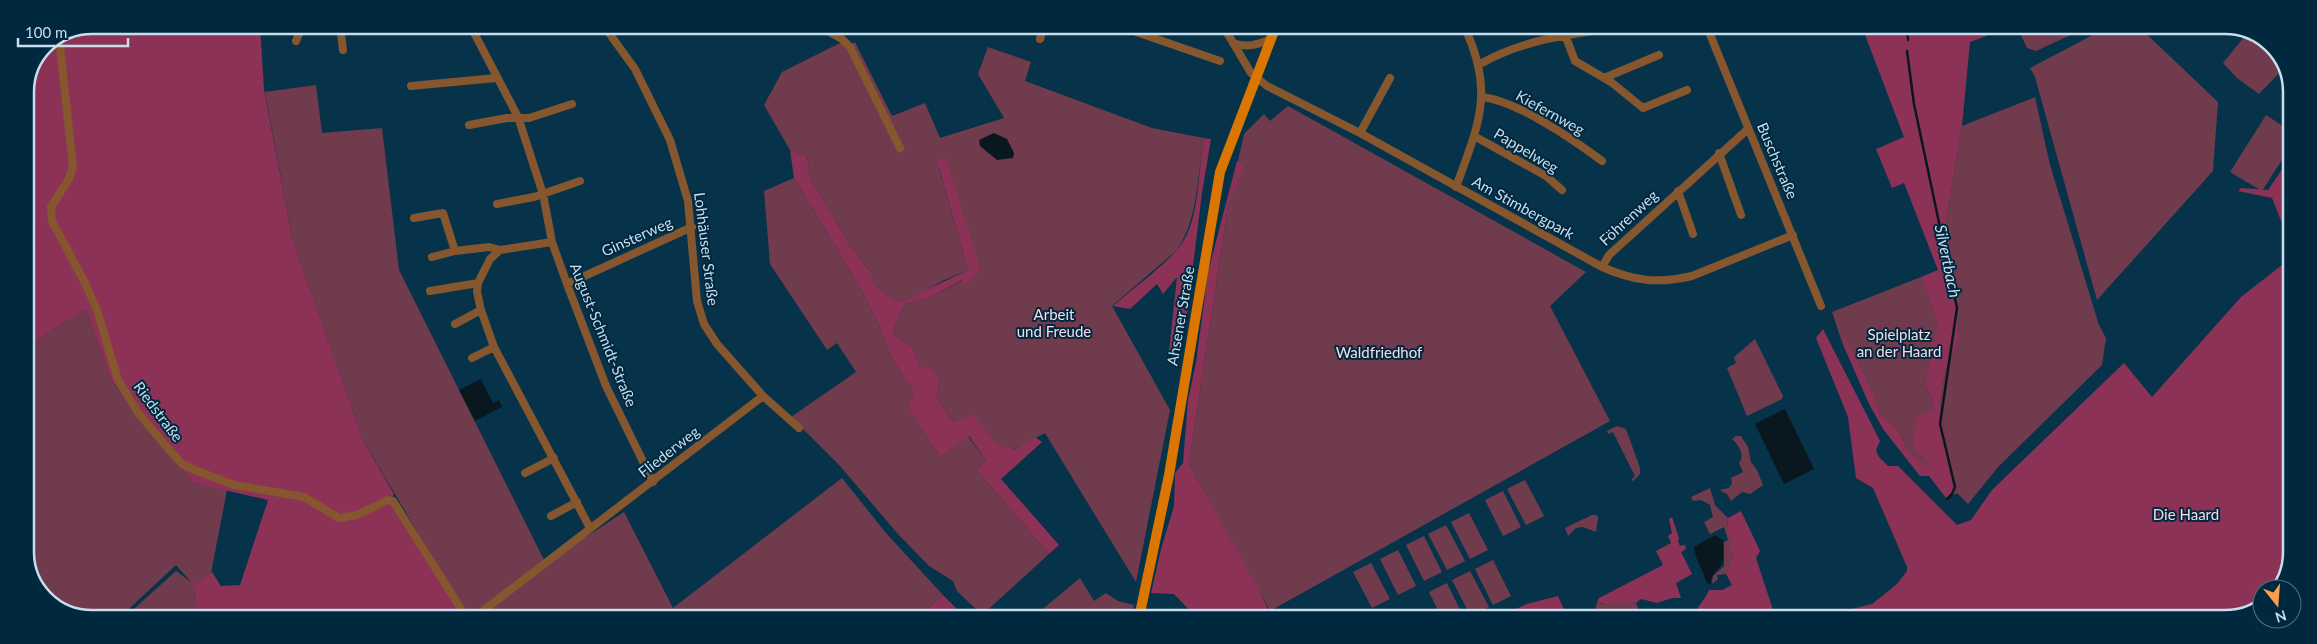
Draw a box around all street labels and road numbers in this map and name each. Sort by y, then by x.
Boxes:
street label: Kiefernweg [1513,86,1588,138]
street label: Buschstraße [1754,120,1802,202]
street label: Pappelweg [1491,124,1562,176]
street label: Am Stimbergpark [1469,172,1578,243]
street label: Föhrenweg [1595,185,1661,249]
street label: Lohhäuser Straße [691,191,723,307]
street label: Ginsterweg [598,212,675,260]
street label: August-Schmidt-Straße [567,260,641,409]
street label: Ahsener Straße [1162,265,1198,367]
street label: Riedstraße [130,378,187,445]
street label: Fliederweg [634,422,703,481]

